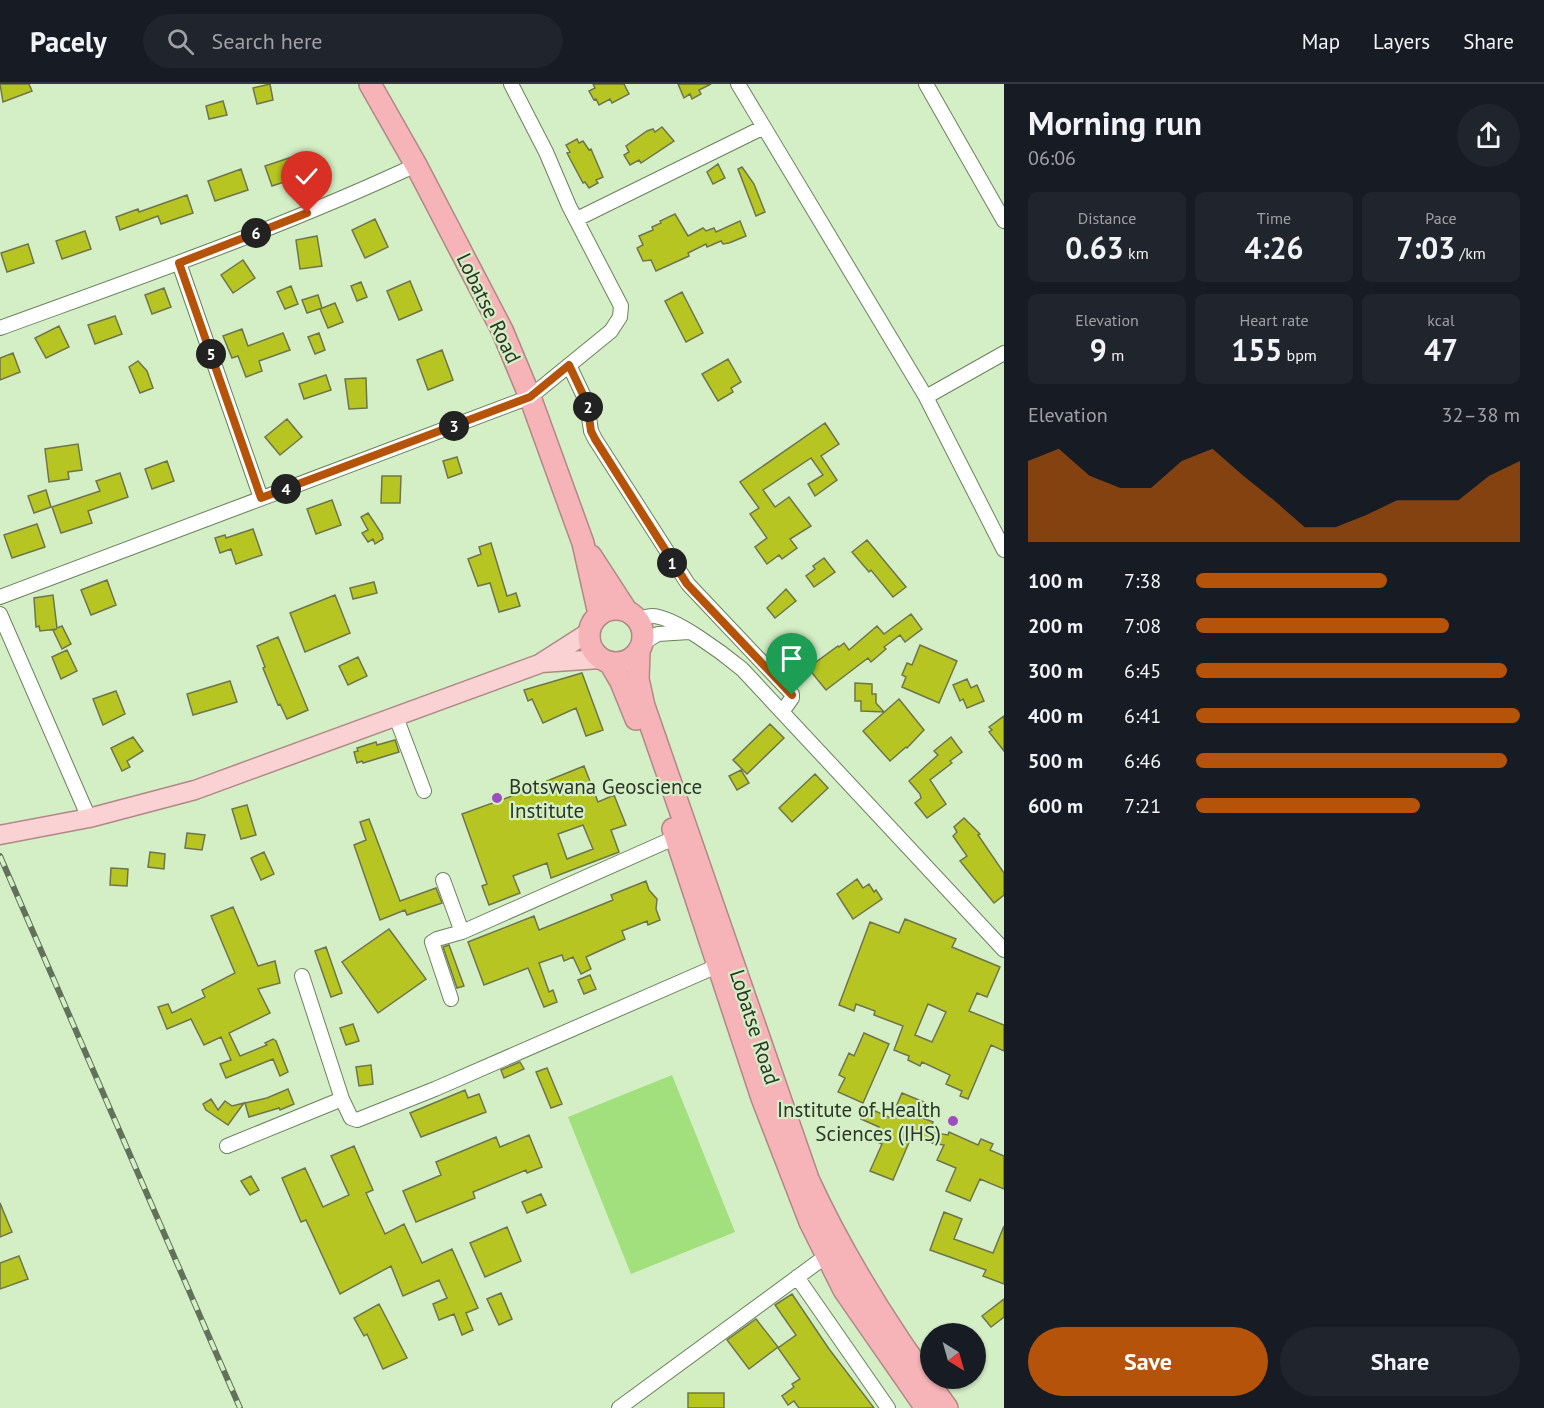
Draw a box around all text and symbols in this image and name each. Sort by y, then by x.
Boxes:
search box [143,14,563,68]
text: Pacely [30,23,107,60]
icon: search [164,25,197,58]
text: Search here [212,27,323,55]
text: Map [1302,28,1340,55]
text: Layers [1373,28,1430,55]
text: Share [1463,28,1514,55]
text: Morning run [1028,101,1202,144]
button: share [1457,104,1520,167]
text: 06:06 [1028,145,1076,171]
pin [281,151,332,213]
icon: check [290,160,323,193]
text: Distance [1078,208,1136,228]
text: Time [1257,208,1291,228]
text: Pace [1425,208,1457,228]
pin: 6 [241,218,271,248]
text: 6 [251,223,261,243]
text: 0.63 [1065,228,1124,267]
text: 4:26 [1244,228,1304,267]
text: 7:03 [1396,228,1455,267]
text: km [1124,243,1149,263]
text: /km [1455,243,1486,263]
street label: Lobatse Road [451,248,527,368]
text: Elevation [1075,310,1139,330]
text: Heart rate [1239,310,1309,330]
text: kcal [1427,310,1455,330]
text: 9 [1090,330,1107,369]
text: 155 [1231,330,1282,369]
text: 47 [1424,330,1458,369]
pin: 5 [196,339,226,369]
text: 5 [206,344,216,364]
text: m [1107,345,1124,365]
text: bpm [1282,345,1317,365]
pin: 2 [573,392,603,422]
text: 2 [583,397,593,417]
text: Elevation [1028,402,1108,428]
text: 32–38 m [1442,402,1520,428]
pin: 3 [439,411,469,441]
text: 3 [449,416,459,436]
pin: 4 [271,474,301,504]
text: 4 [281,479,291,499]
pin: 1 [657,548,687,578]
text: 1 [667,553,677,573]
text: 100 m [1028,568,1083,594]
text: 7:38 [1124,568,1161,594]
text: 200 m [1028,613,1083,639]
text: 7:08 [1124,613,1161,639]
pin [766,633,817,695]
icon: arrive [775,642,808,675]
text: 300 m [1028,658,1083,684]
text: 6:45 [1124,658,1161,684]
text: 400 m [1028,703,1083,729]
text: 6:41 [1124,703,1161,729]
text: 500 m [1028,748,1083,774]
text: 6:46 [1124,748,1161,774]
place label: Botswana Geoscience Institute [509,773,702,824]
marker: Botswana Geoscience Institute [490,791,504,805]
text: 600 m [1028,793,1083,819]
text: 7:21 [1124,793,1161,819]
street label: Lobatse Road [724,966,786,1088]
place label: Institute of Health Sciences (IHS) [777,1096,941,1147]
marker: Institute of Health Sciences (IHS) [946,1114,960,1128]
north arrow [920,1323,986,1389]
map controls [920,1323,986,1389]
button: Save [1028,1327,1268,1396]
button: Share [1280,1327,1520,1396]

